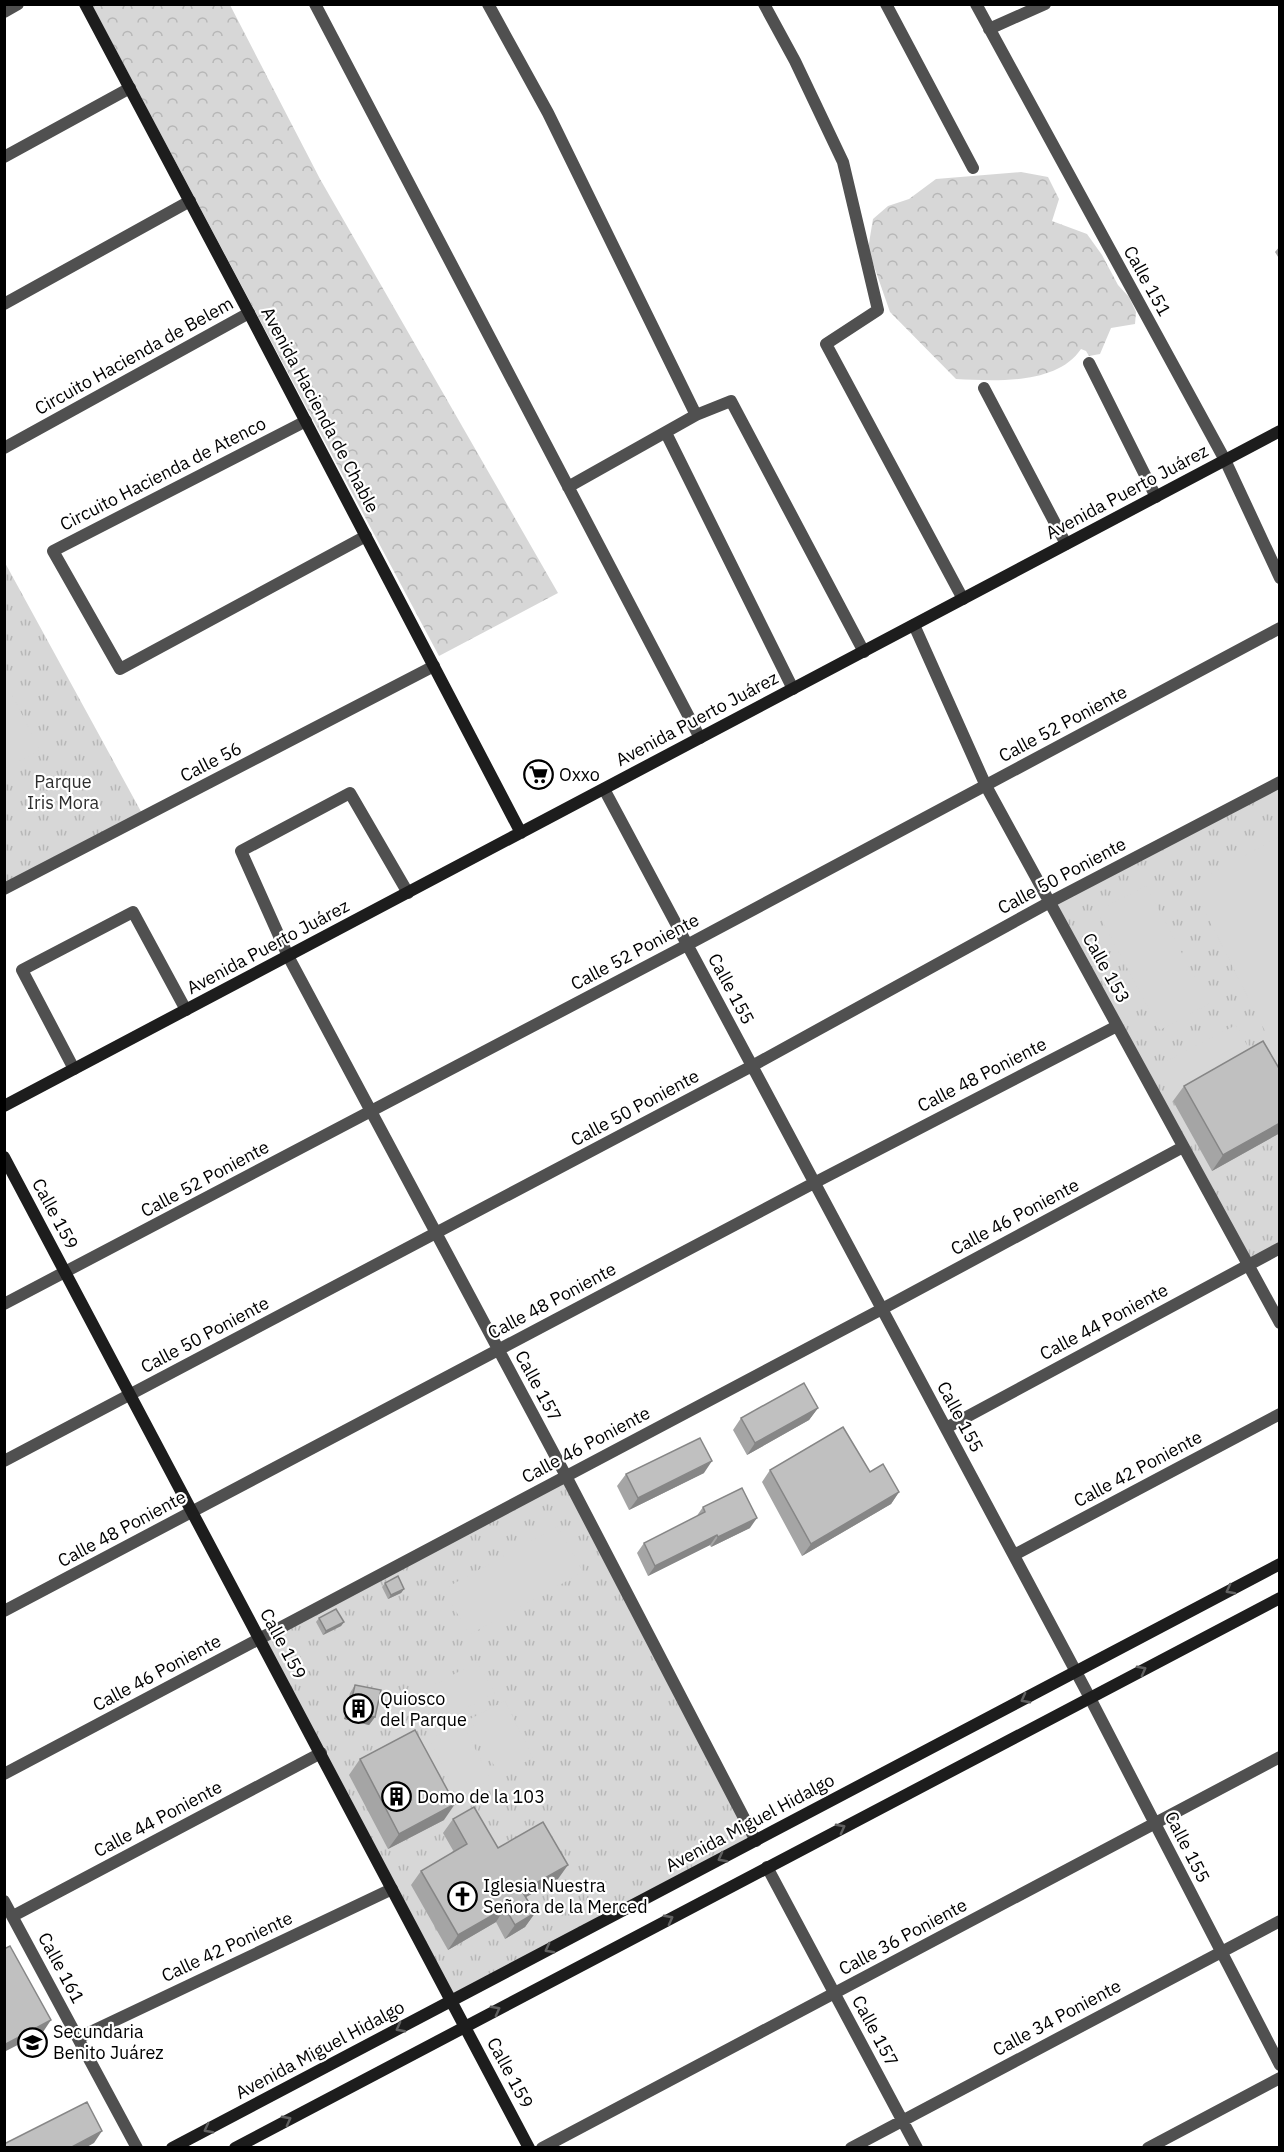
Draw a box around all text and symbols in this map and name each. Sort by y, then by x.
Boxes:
street label: Calle 151 [1119,241,1176,320]
street label: Circuito Hacienda de Belem [30,291,237,420]
street label: Avenida Hacienda de Chable [256,303,385,517]
street label: Circuito Hacienda de Atenco [56,411,270,536]
street label: Avenida Puerto Juárez [1042,439,1212,544]
street label: Avenida Puerto Juárez [612,666,782,771]
street label: Calle 52 Poniente [995,680,1131,767]
street label: Calle 56 [176,736,246,787]
supermarket icon: Oxxo [522,759,554,791]
place label: Oxxo [559,763,600,786]
park label: Parque Iris Mora [27,770,99,814]
street label: Calle 50 Poniente [994,832,1130,919]
street label: Avenida Puerto Juárez [183,894,353,999]
street label: Calle 52 Poniente [567,908,703,995]
street label: Calle 153 [1078,928,1135,1007]
street label: Calle 155 [703,949,760,1028]
street label: Calle 48 Poniente [913,1032,1050,1117]
street label: Calle 50 Poniente [567,1064,703,1151]
street label: Calle 52 Poniente [137,1135,273,1222]
street label: Calle 46 Poniente [947,1173,1083,1260]
street label: Calle 159 [27,1174,84,1253]
street label: Calle 48 Poniente [484,1257,620,1344]
street label: Calle 44 Poniente [1036,1278,1172,1365]
street label: Calle 50 Poniente [137,1291,273,1378]
street label: Calle 157 [510,1346,567,1425]
street label: Calle 155 [932,1377,989,1456]
street label: Calle 46 Poniente [518,1401,654,1488]
street label: Calle 42 Poniente [1070,1425,1206,1512]
street label: Calle 48 Poniente [54,1485,190,1572]
one-way arrow [1226,1583,1237,1594]
street label: Calle 159 [255,1604,312,1683]
street label: Calle 46 Poniente [89,1629,225,1716]
one-way arrow [1136,1666,1146,1677]
place label: Quiosco del Parque [380,1687,467,1731]
one-way arrow [1020,1692,1031,1703]
building icon: Quiosco del Parque [343,1693,375,1725]
street label: Avenida Miguel Hidalgo [661,1768,838,1877]
street label: Calle 44 Poniente [90,1775,226,1862]
building icon: Domo de la 103 [380,1781,412,1813]
place label: Domo de la 103 [417,1785,545,1808]
street label: Calle 155 [1160,1807,1215,1886]
one-way arrow [835,1824,846,1835]
one-way arrow [718,1851,728,1862]
place label: Iglesia Nuestra Señora de la Merced [483,1874,648,1918]
church icon: Iglesia Nuestra Señora de la Merced [446,1880,478,1912]
street label: Calle 36 Poniente [835,1893,971,1980]
street label: Calle 42 Poniente [158,1906,296,1987]
one-way arrow [663,1915,673,1926]
street label: Calle 161 [33,1928,90,2007]
one-way arrow [545,1942,556,1953]
street label: Calle 34 Poniente [989,1974,1125,2061]
street label: Calle 157 [847,1991,904,2070]
street label: Avenida Miguel Hidalgo [231,1995,408,2104]
one-way arrow [490,2006,501,2017]
place label: Secundaria Benito Juárez [53,2020,164,2064]
one-way arrow [395,2021,406,2032]
school or university icon: Secundaria Benito Juárez [16,2026,48,2058]
street label: Calle 159 [482,2033,539,2112]
one-way arrow [280,2116,291,2127]
one-way arrow [204,2121,215,2133]

